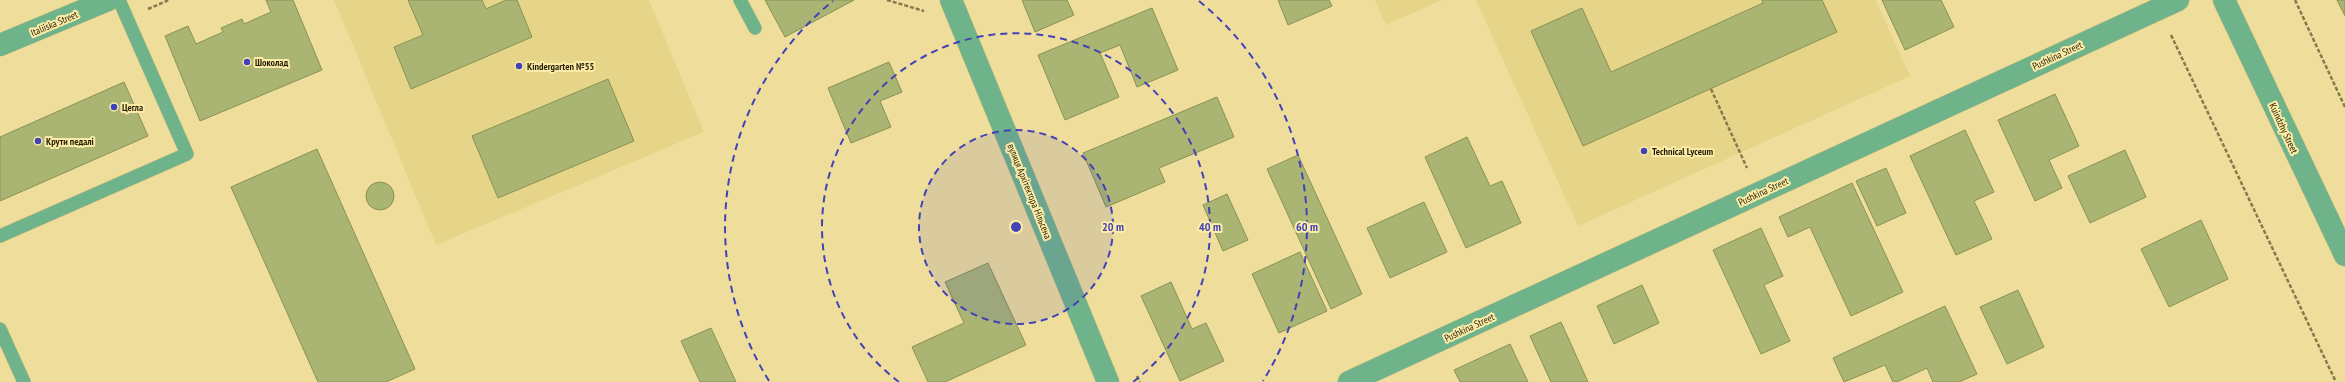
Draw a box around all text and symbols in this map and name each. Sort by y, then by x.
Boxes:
street label: Italiiska Street [29,8,80,39]
street label: Pushkina Street [2030,38,2084,73]
place label: Шоколад [255,56,288,69]
marker: Шоколад [242,57,252,67]
place label: Kindergarten №55 [527,60,594,73]
marker: Kindergarten №55 [514,61,524,71]
place label: Цегла [122,101,143,114]
street label: Kuindzhy Street [2266,101,2301,156]
marker: Цегла [109,102,119,112]
place label: Крути педалі [46,135,94,148]
marker: Крути педалі [33,136,43,146]
street label: вулиця Архітектора Нільсена [1004,142,1055,241]
place label: Technical Lyceum [1652,145,1713,158]
marker: Technical Lyceum [1639,146,1649,156]
street label: Pushkina Street [1736,174,1790,209]
text: 20 m [1102,219,1124,234]
text: 40 m [1199,219,1221,234]
text: 60 m [1296,219,1318,234]
centre of rings [1009,220,1023,234]
street label: Pushkina Street [1442,310,1496,345]

